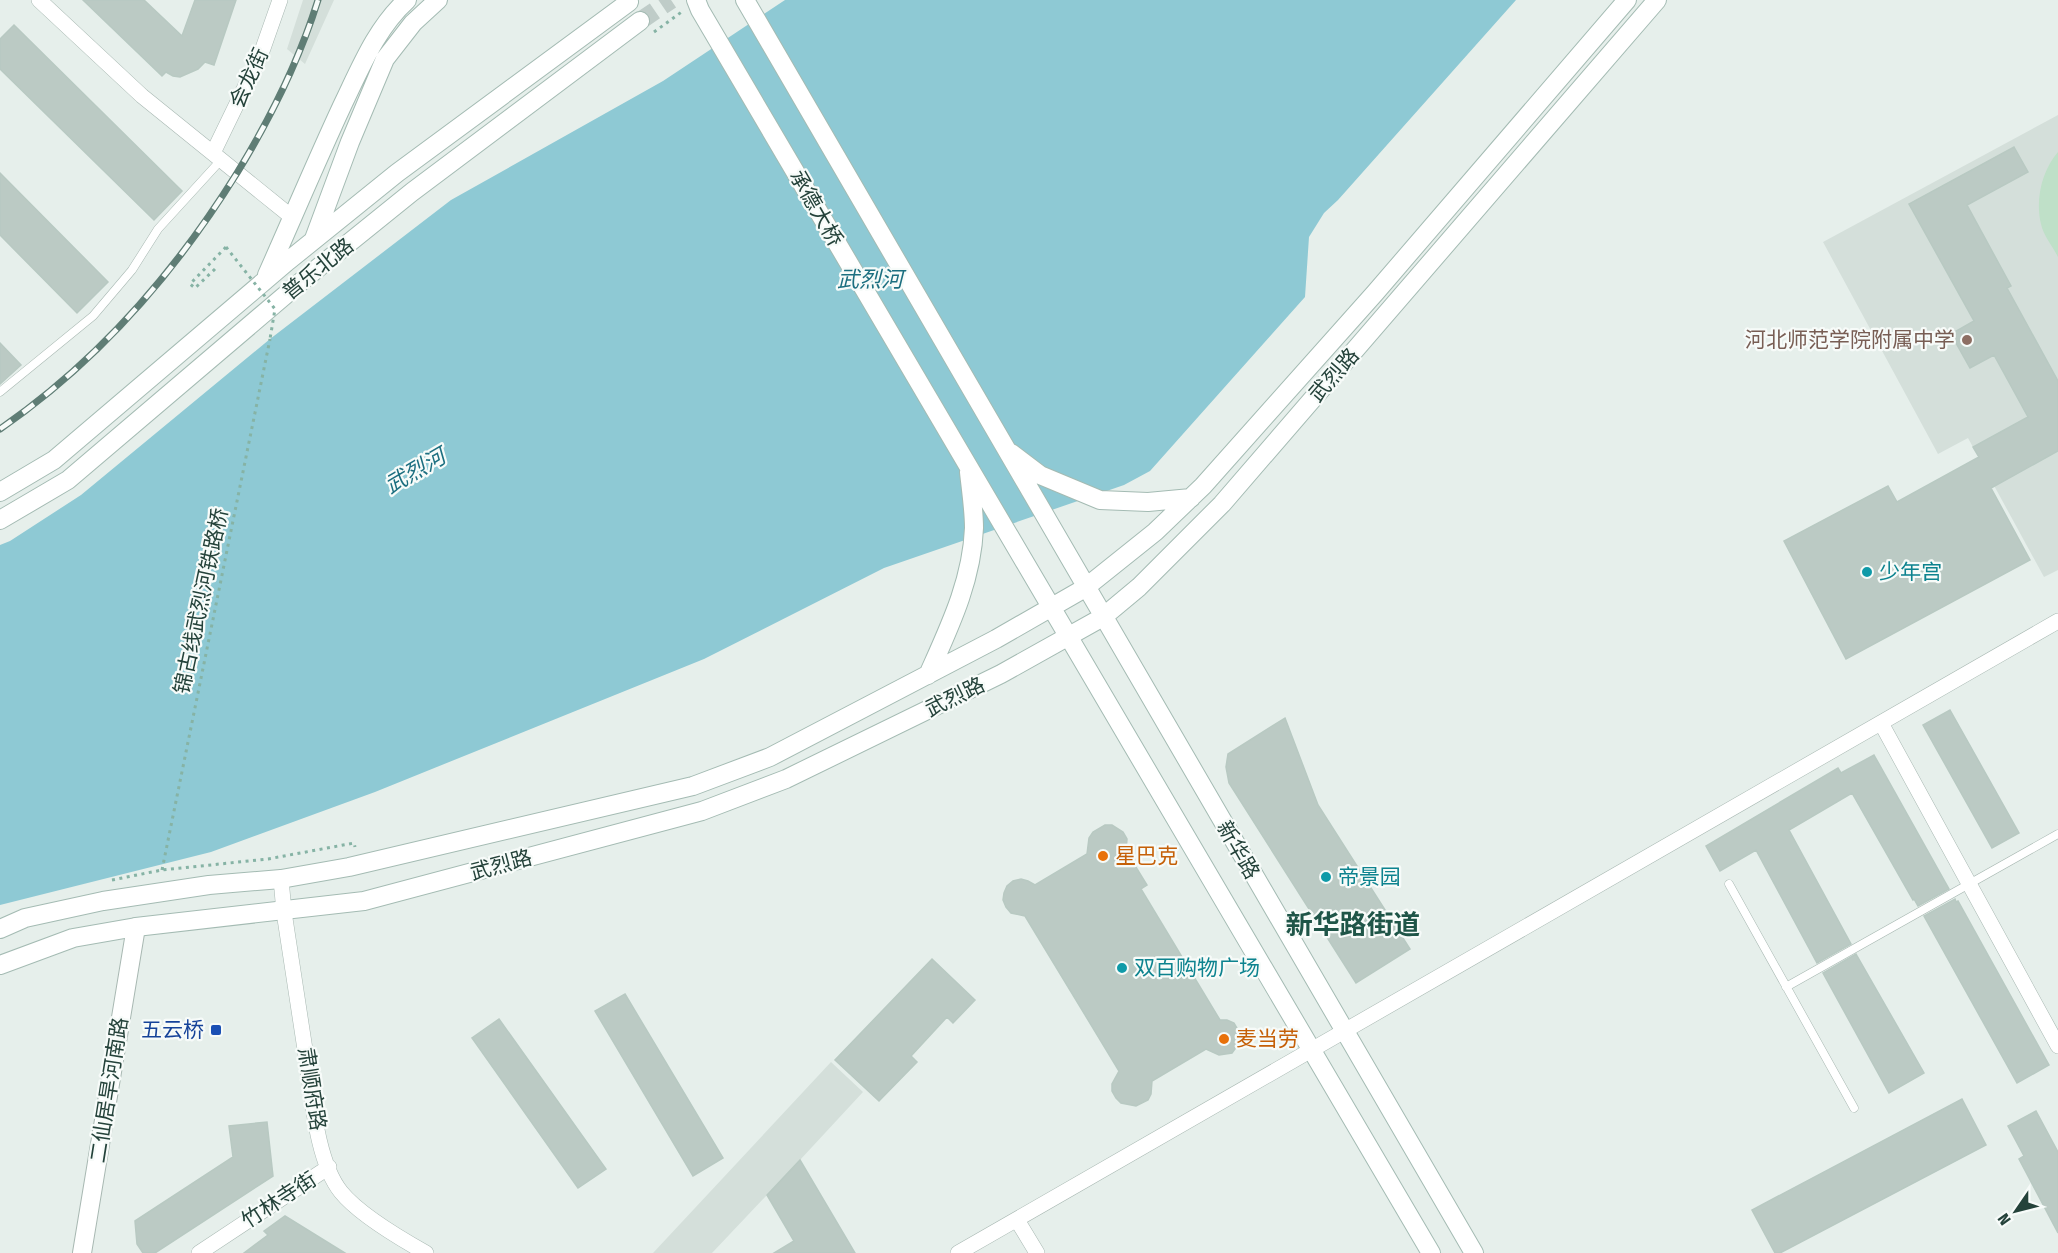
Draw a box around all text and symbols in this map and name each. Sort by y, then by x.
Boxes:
street label: 会龙街 [224,44,274,112]
street label: 承德大桥 [784,165,848,251]
street label: 普乐北路 [277,232,359,306]
water label: 武烈河 [837,266,907,293]
place label: 河北师范学院附属中学 [1745,327,1955,353]
marker: 河北师范学院附属中学 [1960,333,1974,347]
street label: 武烈路 [1304,343,1364,407]
water label: 武烈河 [380,441,454,499]
street label: 锦古线武烈河铁路桥 [169,506,233,696]
place label: 少年宫 [1879,559,1942,585]
marker: 少年宫 [1860,565,1874,579]
street label: 武烈路 [921,672,989,722]
street label: 新华路 [1211,816,1265,884]
place label: 星巴克 [1115,843,1178,869]
street label: 武烈路 [467,844,535,886]
marker: 星巴克 [1096,849,1110,863]
place label: 帝景园 [1338,864,1401,890]
marker: 帝景园 [1319,870,1333,884]
district label: 新华路街道 [1286,909,1421,941]
place label: 双百购物广场 [1134,955,1260,981]
marker: 双百购物广场 [1115,961,1129,975]
street label: 二仙居旱河南路 [85,1015,133,1165]
place label: 五云桥 [141,1017,204,1043]
marker: 五云桥 [209,1023,223,1037]
place label: 麦当劳 [1236,1026,1299,1052]
marker: 麦当劳 [1217,1032,1231,1046]
street label: 肃顺府路 [293,1045,331,1133]
street label: 竹林寺街 [237,1166,321,1234]
north arrow [1986,1181,2046,1241]
text: N [1994,1210,2015,1229]

